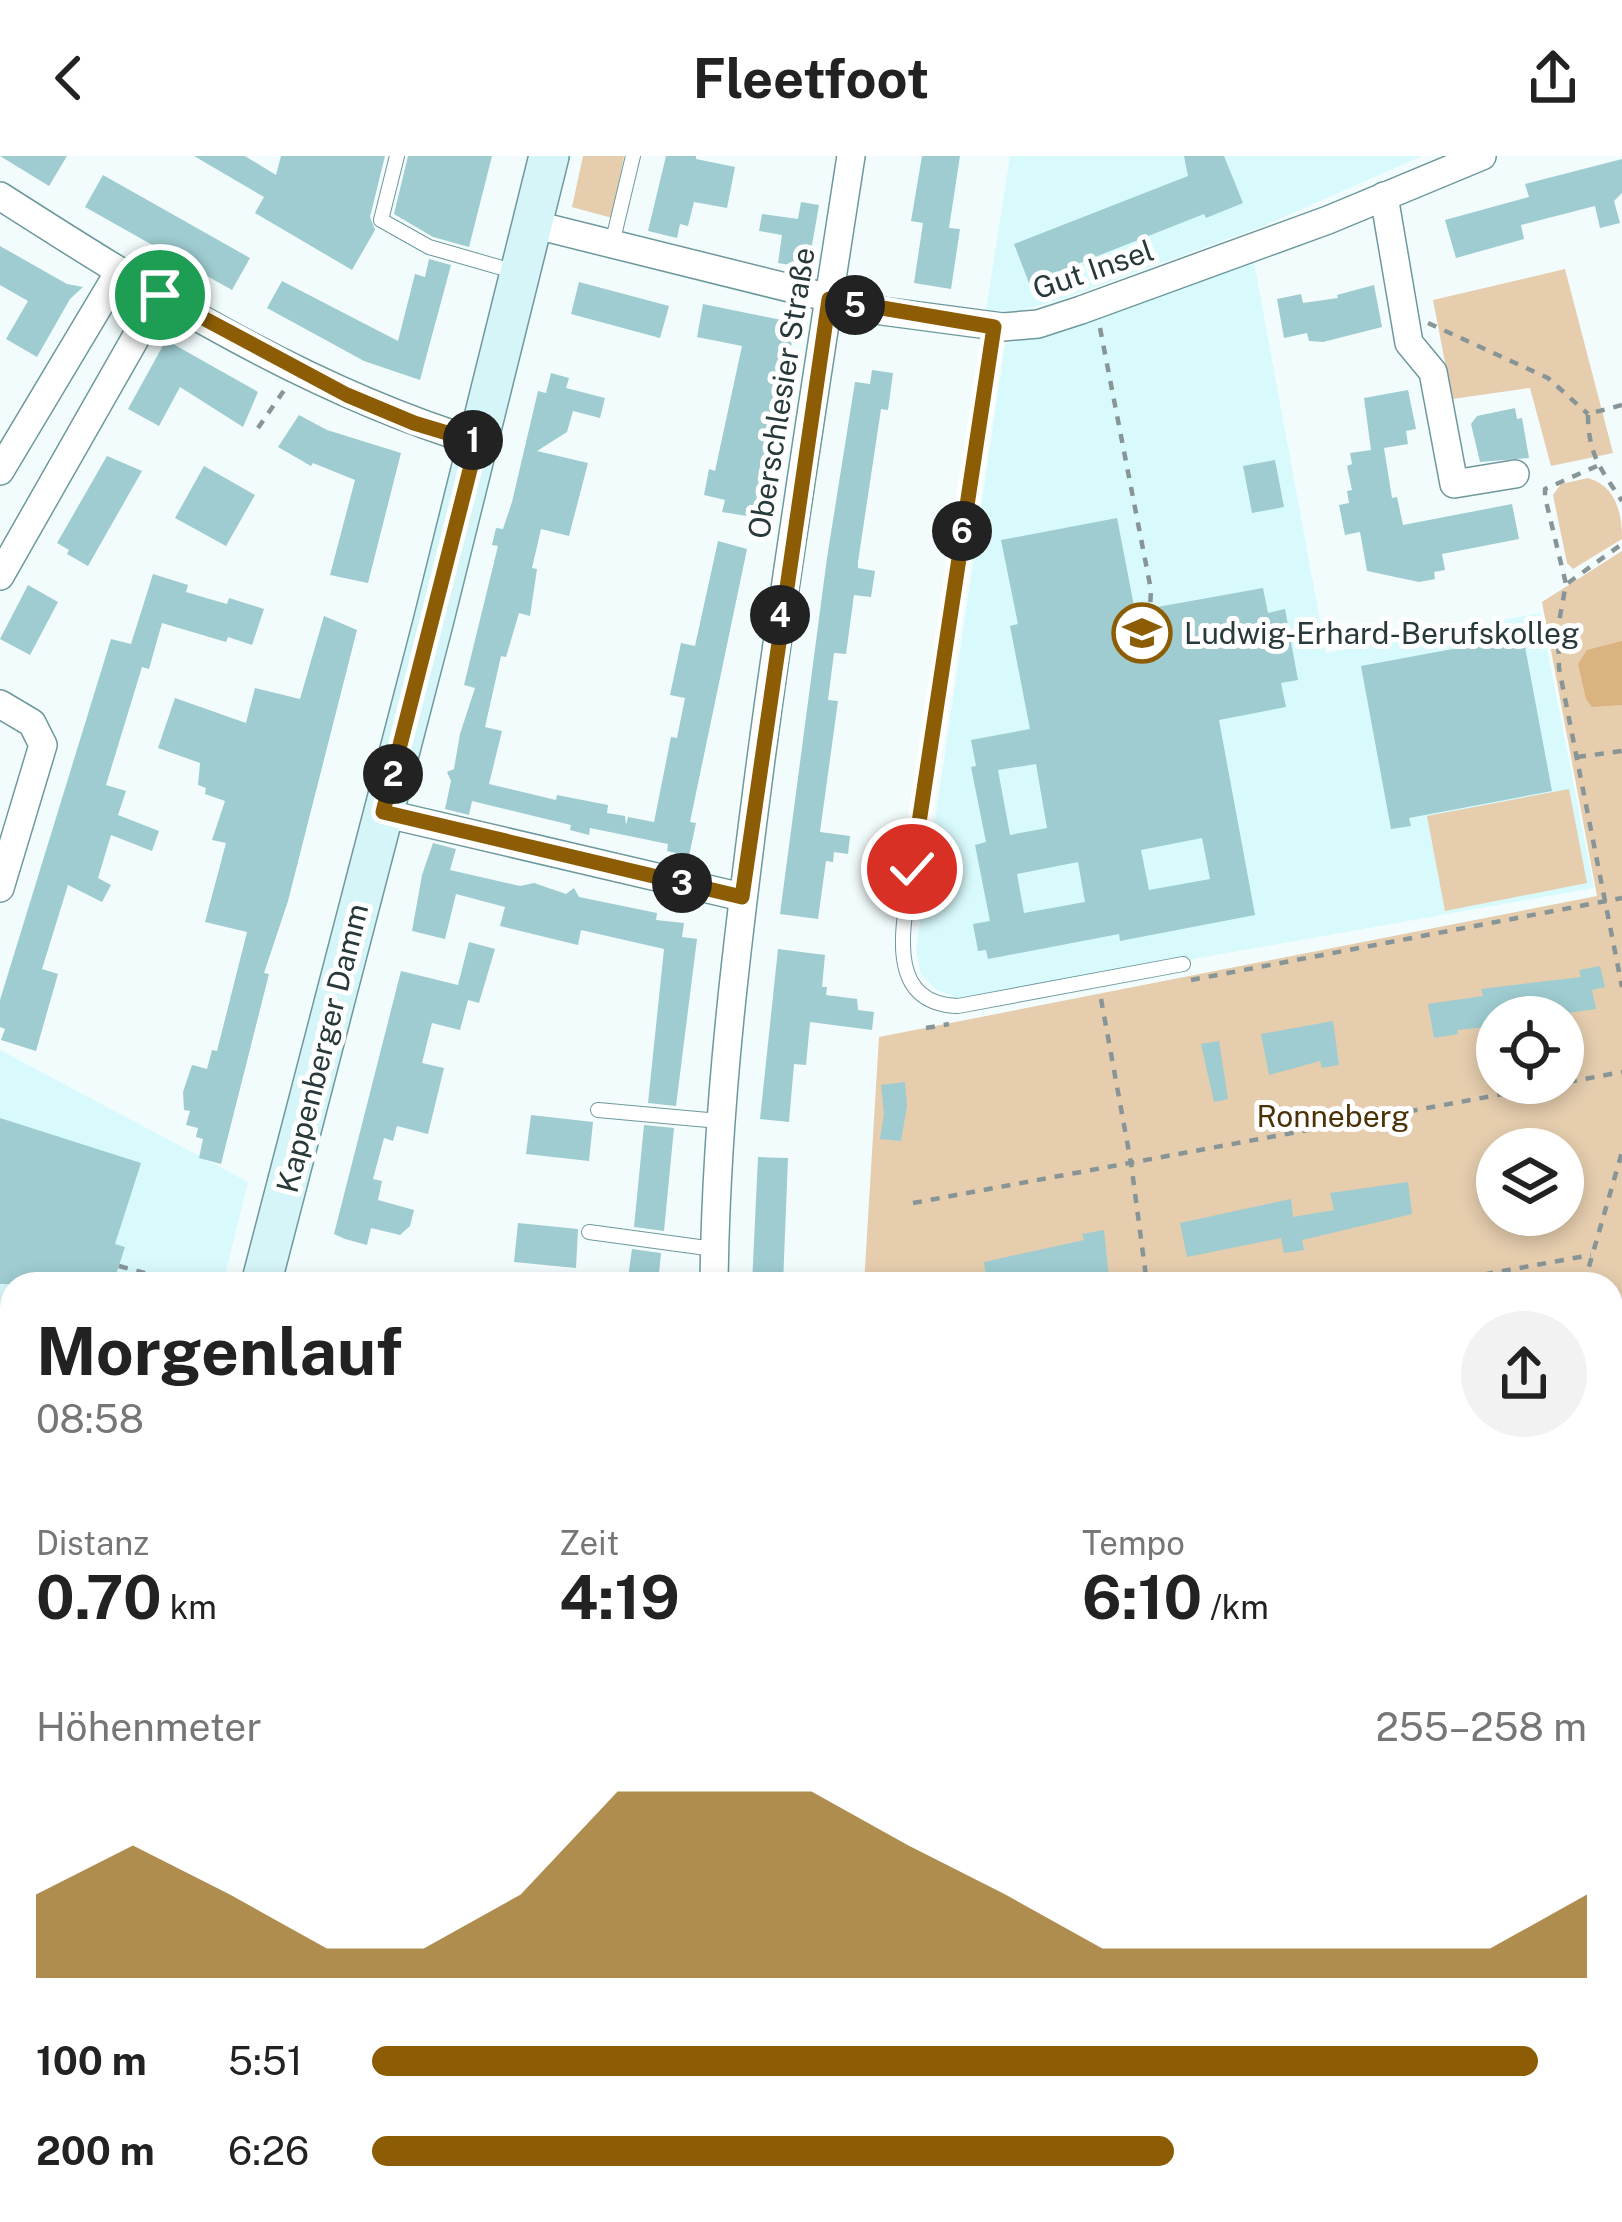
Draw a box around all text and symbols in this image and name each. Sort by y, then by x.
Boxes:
icon: back [36,45,102,111]
icon: share [1520,45,1586,111]
text: Fleetfoot [693,47,929,110]
street label: Gut Insel [1028,232,1158,306]
pin [109,244,211,346]
street label: Oberschlesier Straße [740,245,822,541]
icon: arrive [127,262,193,328]
pin: 5 [825,275,885,335]
text: 5 [844,286,866,324]
pin: 1 [443,410,503,470]
text: 1 [466,421,480,459]
pin: 6 [932,501,992,561]
text: 6 [951,512,973,550]
pin: 4 [750,585,810,645]
text: 4 [769,596,791,634]
school or university icon: Ludwig-Erhard-Berufskolleg [1111,602,1173,664]
place label: Ludwig-Erhard-Berufskolleg [1184,615,1580,651]
pin: 2 [363,744,423,804]
text: 2 [383,755,403,793]
pin [861,818,963,920]
icon: check [879,836,945,902]
pin: 3 [652,853,712,913]
text: 3 [671,864,693,902]
street label: Kappenberger Damm [269,900,375,1196]
map controls [1476,996,1584,1236]
button: locate [1476,996,1584,1104]
park label: Ronneberg [1256,1098,1410,1134]
button: layers [1476,1128,1584,1236]
button: share [1461,1311,1587,1437]
text: Morgenlauf [36,1312,402,1390]
text: 08:58 [36,1396,144,1442]
text: Distanz [36,1524,149,1562]
text: Zeit [559,1524,619,1562]
text: Tempo [1082,1524,1185,1562]
text: 0.70 [36,1562,162,1633]
text: 4:19 [559,1562,680,1633]
text: 6:10 [1082,1562,1202,1633]
text: km [162,1588,217,1626]
text: /km [1202,1588,1269,1626]
text: Höhenmeter [36,1704,262,1750]
text: 255–258 m [1375,1704,1587,1750]
text: 100 m [36,2038,147,2084]
text: 5:51 [228,2038,303,2084]
text: 200 m [36,2128,155,2174]
text: 6:26 [228,2128,309,2174]

